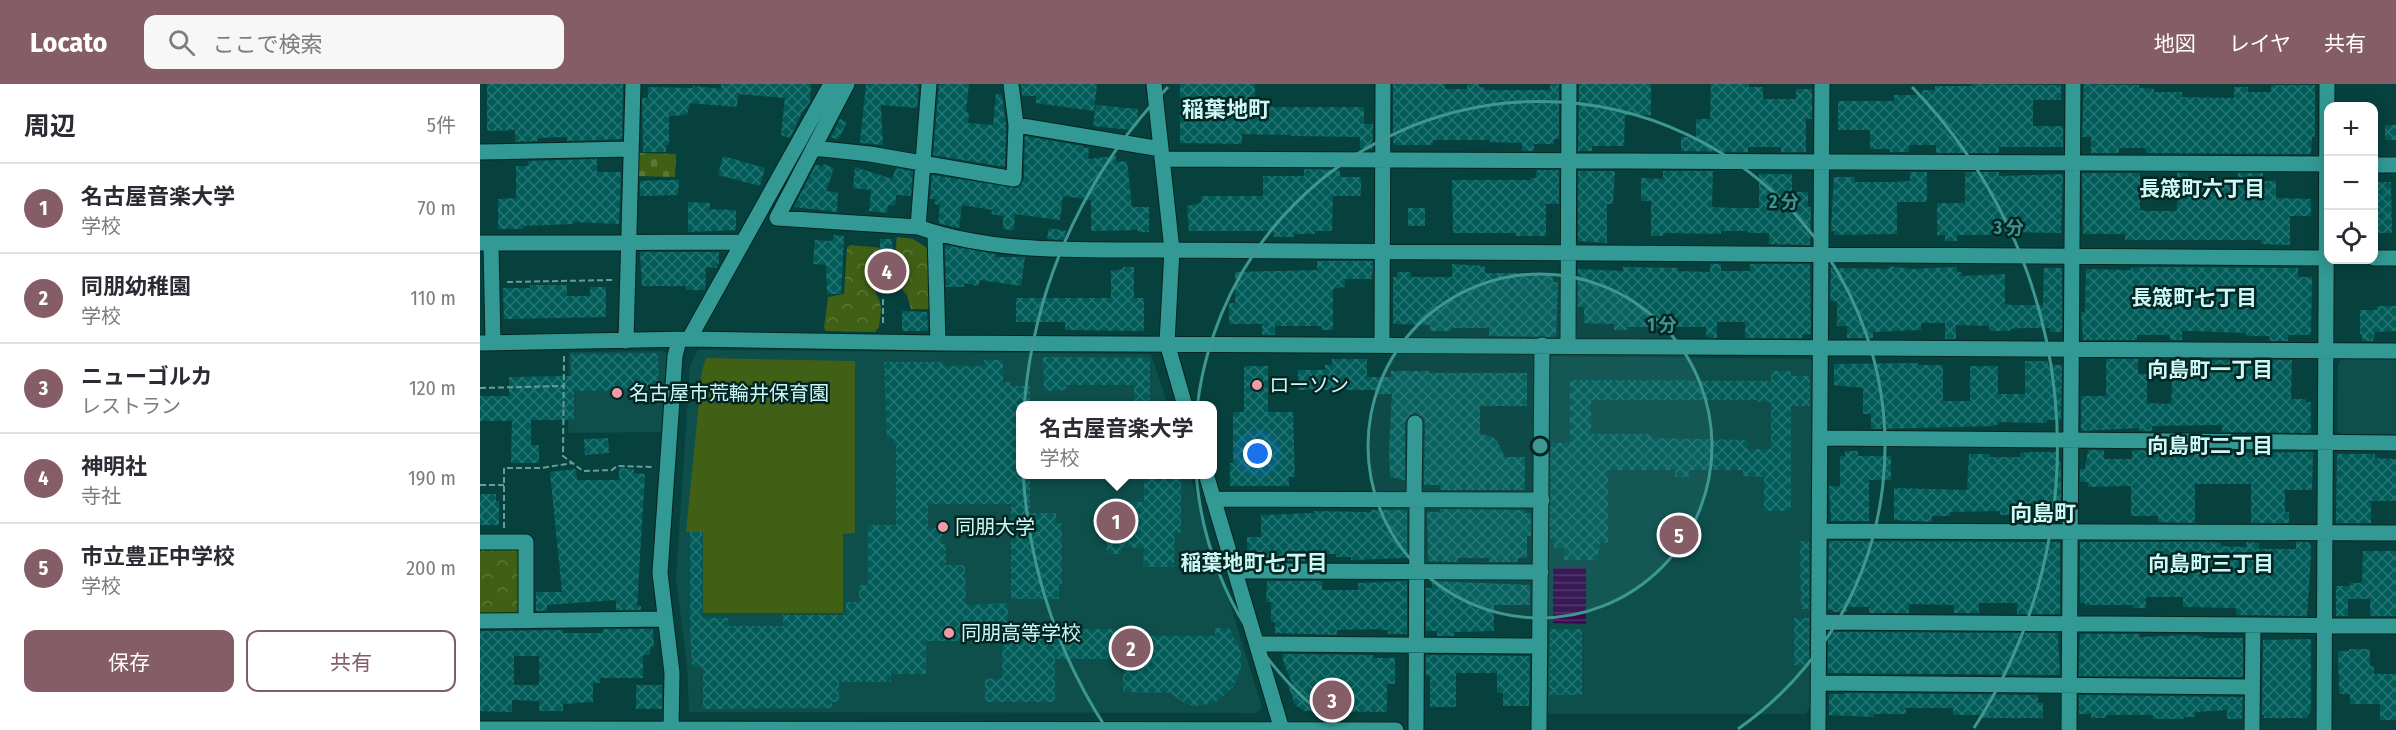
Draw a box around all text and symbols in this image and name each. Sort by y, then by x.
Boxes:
search box [144,15,564,69]
text: Locato [30,26,108,59]
icon: search [165,26,198,59]
text: ここで検索 [213,31,323,58]
text: 地図 [2154,31,2196,57]
text: レイヤ [2229,31,2291,57]
text: 共有 [2324,31,2366,57]
district label: 稲葉地町 [1182,96,1270,123]
map controls [2324,102,2378,264]
button: + [2324,102,2378,156]
text: 周辺 [24,111,76,142]
text: 5件 [427,113,456,137]
button: − [2324,156,2378,210]
district label: 長筬町六丁目 [2139,176,2265,202]
text: 名古屋音楽大学 [81,183,235,210]
text: 2 分 [1768,191,1799,213]
text: 1 [39,196,48,220]
text: 70 m [418,196,456,220]
button: locate [2324,210,2378,264]
text: 学校 [81,214,121,238]
text: 3 分 [1993,217,2024,239]
pin: 4 [868,248,906,294]
text: 同朋幼稚園 [81,273,191,300]
district label: 長筬町七丁目 [2131,285,2257,311]
text: 2 [39,286,48,310]
text: 110 m [410,286,456,310]
text: 学校 [81,304,121,328]
text: 1 分 [1647,314,1677,336]
district label: 向島町一丁目 [2147,357,2273,383]
text: ニューゴルカ [81,363,212,390]
place label: ローソン [1269,373,1349,397]
text: 3 [39,376,48,400]
text: 120 m [409,376,456,400]
marker: ローソン [1250,378,1264,392]
place label: 名古屋市荒輪井保育園 [629,381,829,405]
marker: 名古屋市荒輪井保育園 [610,386,624,400]
text: レストラン [81,394,181,418]
popup [1016,401,1217,479]
text: 名古屋音楽大学 [1039,415,1194,442]
district label: 向島町二丁目 [2147,433,2273,459]
centre of rings [1530,436,1550,456]
your location [1243,439,1272,468]
text: 学校 [1039,446,1079,470]
text: 神明社 [81,453,147,480]
text: 4 [38,466,49,490]
text: 190 m [408,466,456,490]
text: 寺社 [81,484,121,508]
pin: 1 [1096,498,1136,544]
district label: 向島町 [2010,500,2076,527]
pin: 5 [1660,512,1698,558]
place label: 同朋大学 [955,515,1035,539]
marker: 同朋大学 [936,520,950,534]
text: 市立豊正中学校 [81,543,235,570]
district label: 稲葉地町七丁目 [1181,550,1328,576]
district label: 向島町三丁目 [2148,551,2274,577]
text: 5 [39,556,48,580]
text: 200 m [406,556,456,580]
text: 学校 [81,574,121,598]
place label: 同朋高等学校 [961,621,1081,645]
marker: 同朋高等学校 [942,626,956,640]
pin: 2 [1112,626,1150,670]
button: 保存 [24,630,234,692]
button: 共有 [246,630,456,692]
pin: 3 [1312,678,1352,722]

